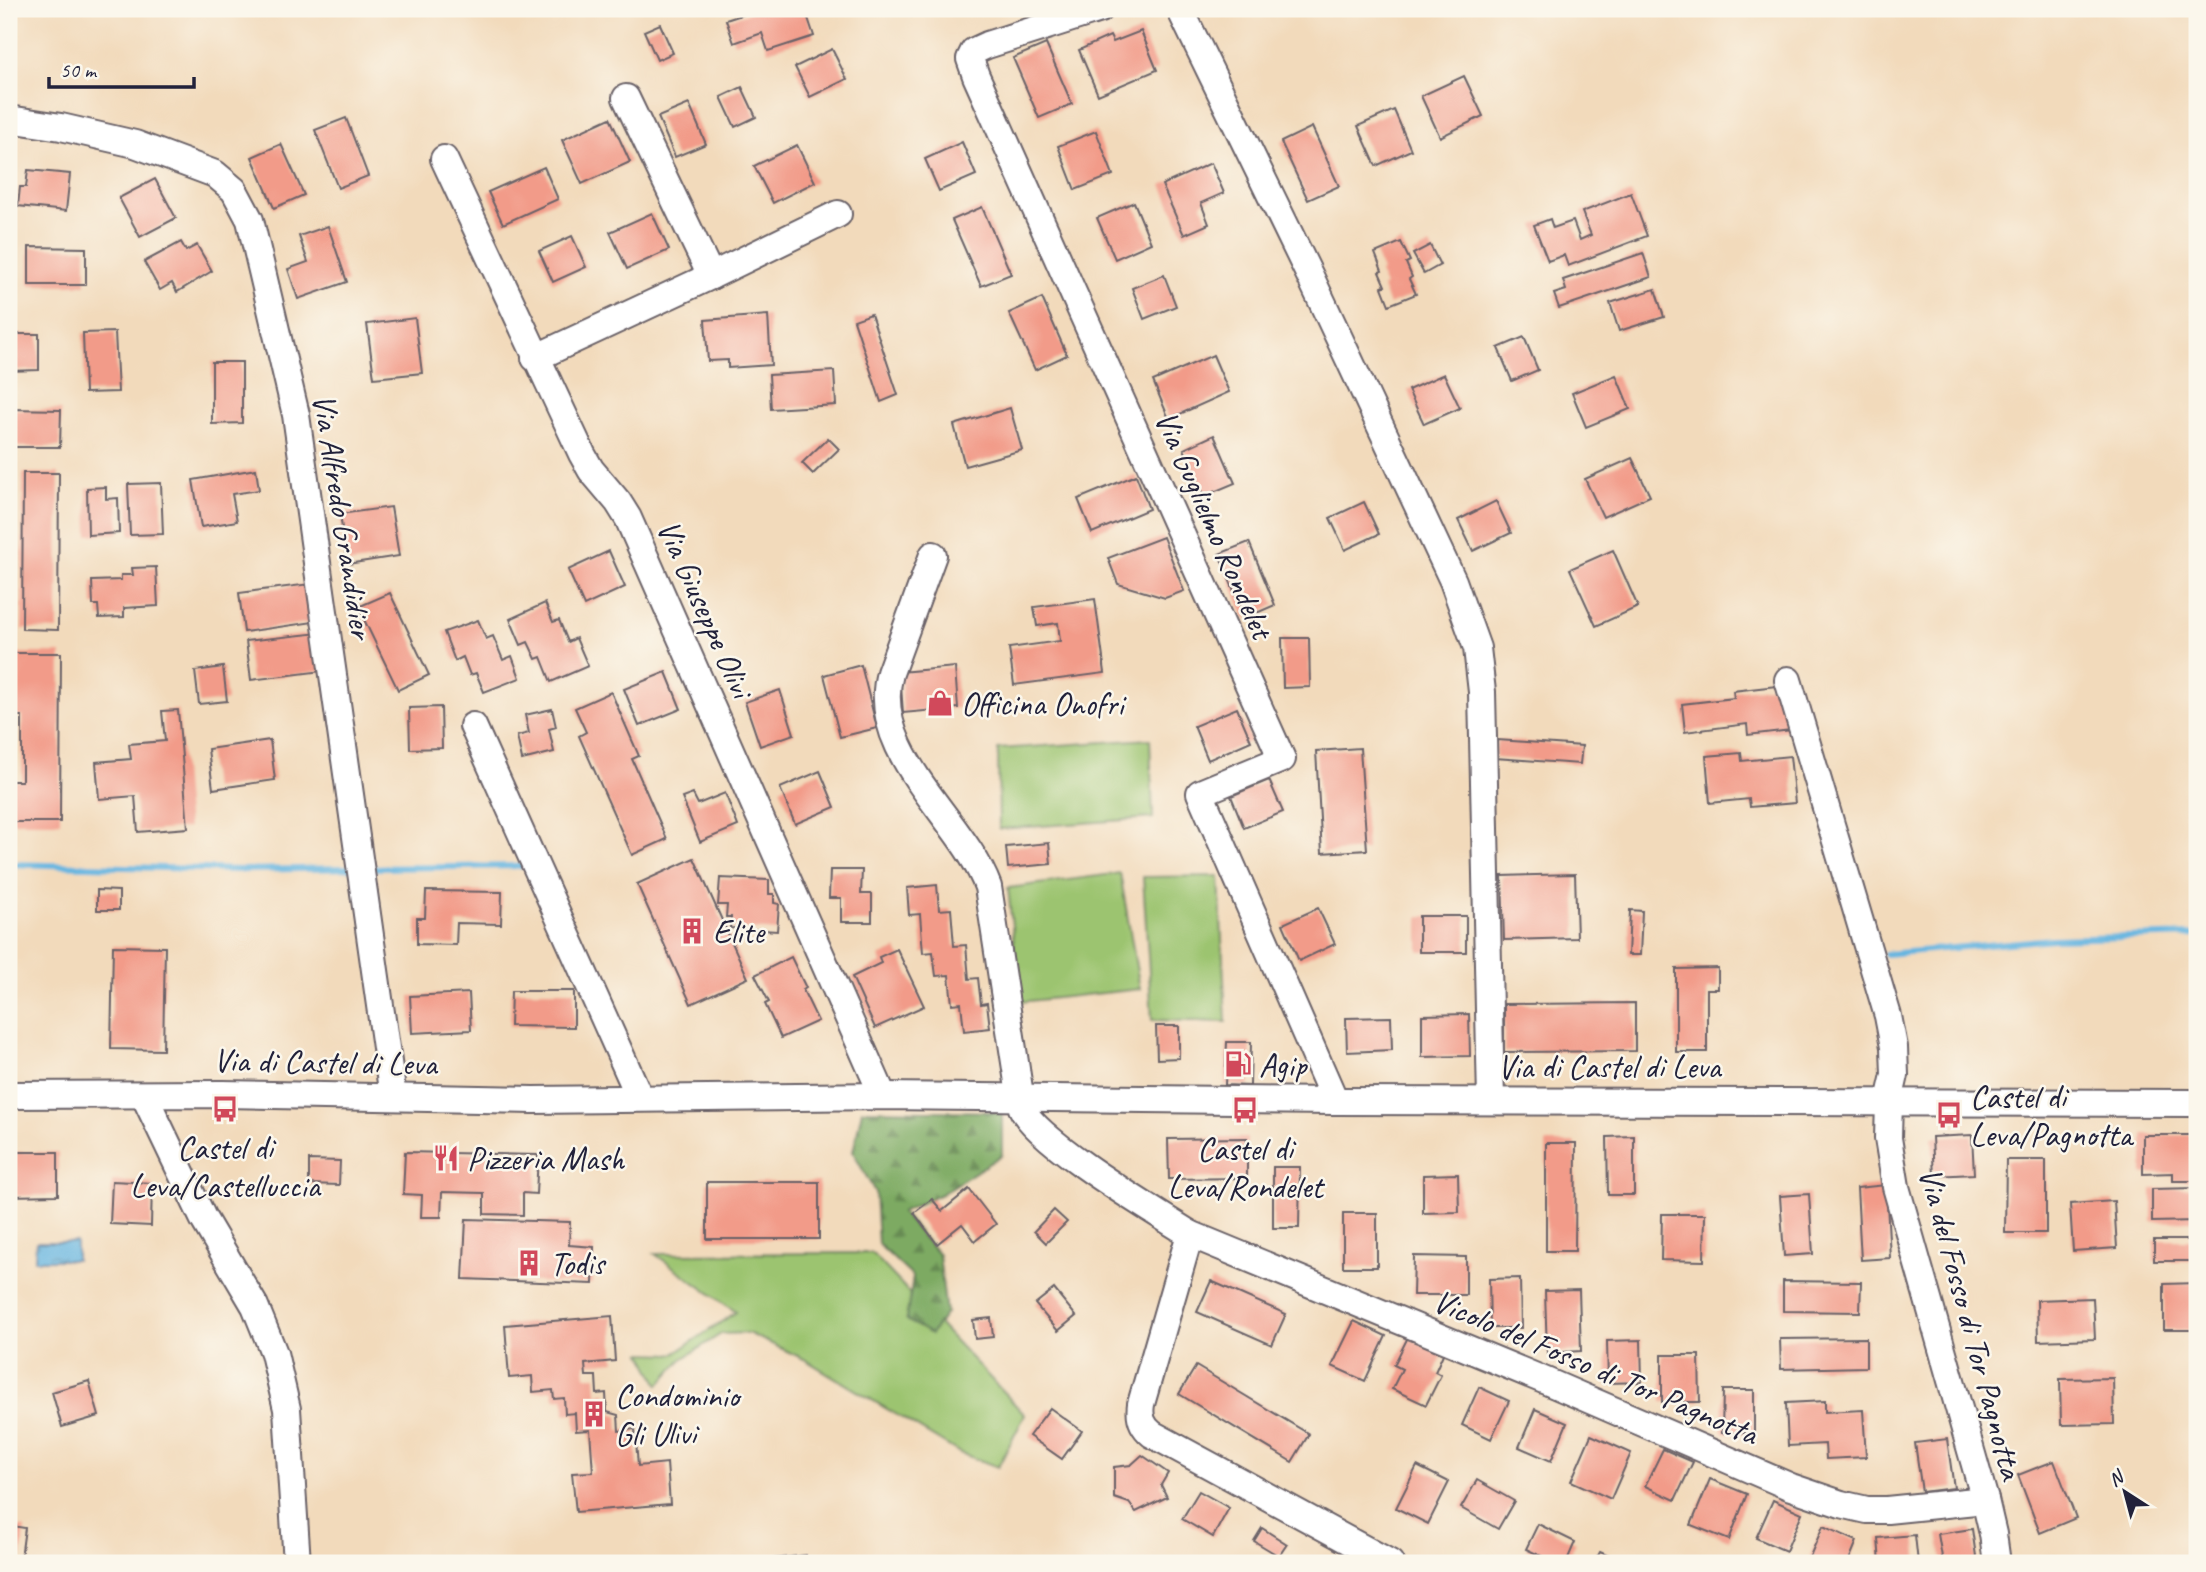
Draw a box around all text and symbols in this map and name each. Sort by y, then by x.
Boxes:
scale bar [49,46,194,90]
text: 50 m [60,57,98,83]
street label: Via Alfredo Grandidier [303,391,384,645]
street label: Via Guglielmo Rondelet [1145,404,1284,648]
street label: Via Giuseppe Olivi [647,513,764,707]
place label: Officina Onofri [961,683,1127,725]
shop icon: Officina Onofri [925,688,955,718]
place label: Elite [713,911,766,953]
building icon: Elite [677,916,707,946]
street label: Via di Castel di Leva [213,1039,439,1085]
place label: Agip [1259,1044,1309,1086]
street label: Via di Castel di Leva [1497,1046,1722,1088]
fuel station icon: Agip [1223,1049,1253,1079]
place label: Castel di Leva/Pagnotta [1970,1076,2134,1156]
bus stop icon: Castel di Leva/Castelluccia [210,1094,240,1124]
bus stop icon: Castel di Leva/Rondelet [1230,1095,1260,1125]
bus stop icon: Castel di Leva/Pagnotta [1934,1100,1964,1130]
place label: Castel di Leva/Castelluccia [130,1127,321,1207]
place label: Castel di Leva/Rondelet [1168,1128,1325,1208]
place label: Pizzeria Mash [467,1138,626,1180]
restaurant icon: Pizzeria Mash [431,1143,461,1173]
street label: Via del Fosso di Tor Pagnotta [1909,1163,2034,1486]
place label: Todis [550,1243,607,1285]
building icon: Todis [514,1248,544,1278]
street label: Vicolo del Fosso di Tor Pagnotta [1427,1280,1766,1455]
place label: Condominio Gli Ulivi [615,1375,742,1455]
building icon: Condominio Gli Ulivi [579,1399,609,1429]
north arrow [2090,1456,2160,1526]
text: N [2104,1464,2130,1492]

